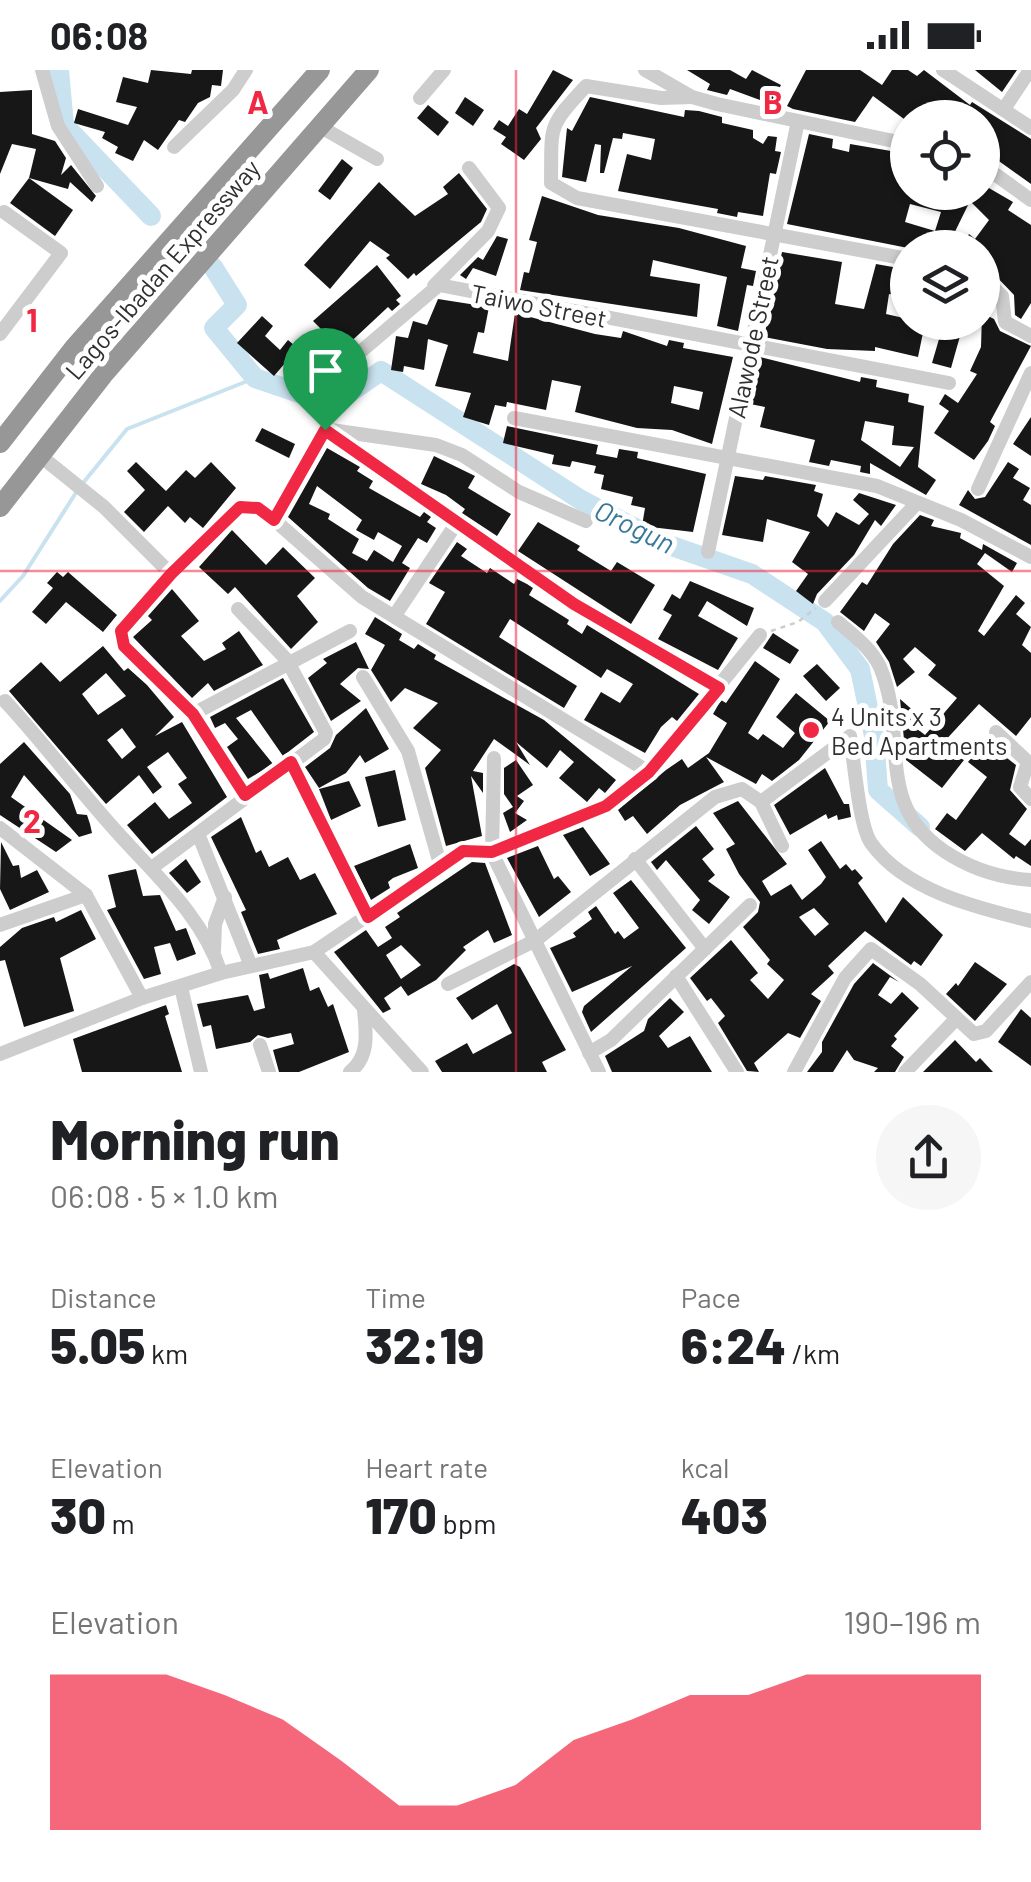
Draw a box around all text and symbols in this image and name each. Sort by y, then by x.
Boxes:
text: 06:08 [50,12,148,58]
text: A [247,82,269,120]
text: B [763,82,783,120]
map controls [890,100,1000,340]
button: locate [890,100,1000,210]
street label: Lagos-Ibadan Expressway [58,153,266,385]
button: layers [890,230,1000,340]
street label: Alawode Street [720,253,784,421]
street label: Taiwo Street [469,277,609,333]
text: 1 [26,300,38,338]
pin [283,328,368,431]
icon: arrive [298,343,353,398]
water label: Orogun [589,492,681,560]
place label: 4 Units x 3 Bed Apartments [831,701,1007,760]
marker: 4 Units x 3 Bed Apartments [800,719,822,741]
text: 2 [23,801,41,839]
text: Morning run [50,1105,340,1171]
button: share [876,1105,981,1210]
text: 06:08 · 5 × 1.0 km [50,1176,278,1214]
text: Distance [50,1280,157,1314]
text: Time [365,1280,426,1314]
text: Pace [681,1280,741,1314]
text: 5.05 [50,1314,145,1374]
text: 32:19 [365,1314,484,1374]
text: 6:24 [681,1314,786,1374]
text: km [145,1336,188,1370]
text: /km [786,1336,840,1370]
text: Elevation [50,1450,163,1484]
text: Heart rate [365,1450,488,1484]
text: kcal [681,1450,729,1484]
text: 30 [50,1484,106,1544]
text: 170 [365,1484,437,1544]
text: 403 [681,1484,768,1544]
text: m [106,1506,135,1540]
text: bpm [437,1506,496,1540]
text: Elevation [50,1602,179,1640]
text: 190–196 m [843,1602,981,1640]

